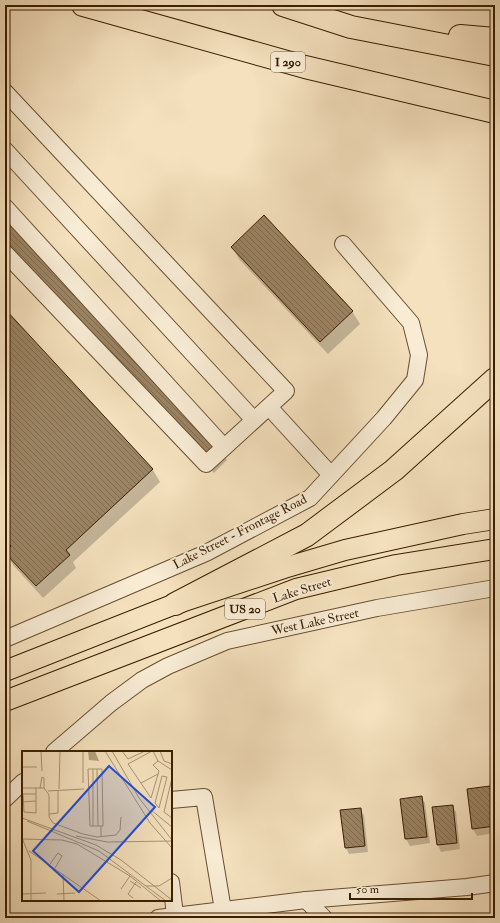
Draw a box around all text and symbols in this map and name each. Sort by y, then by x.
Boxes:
road number: I 290 [271,52,305,72]
street label: Lake Street - Frontage Road [170,491,310,573]
street label: Lake Street [271,574,333,606]
road number: US 20 [225,599,265,619]
street label: West Lake Street [269,605,360,639]
inset map [22,751,172,901]
scale bar [350,875,472,901]
text: 50 m [356,882,380,897]

